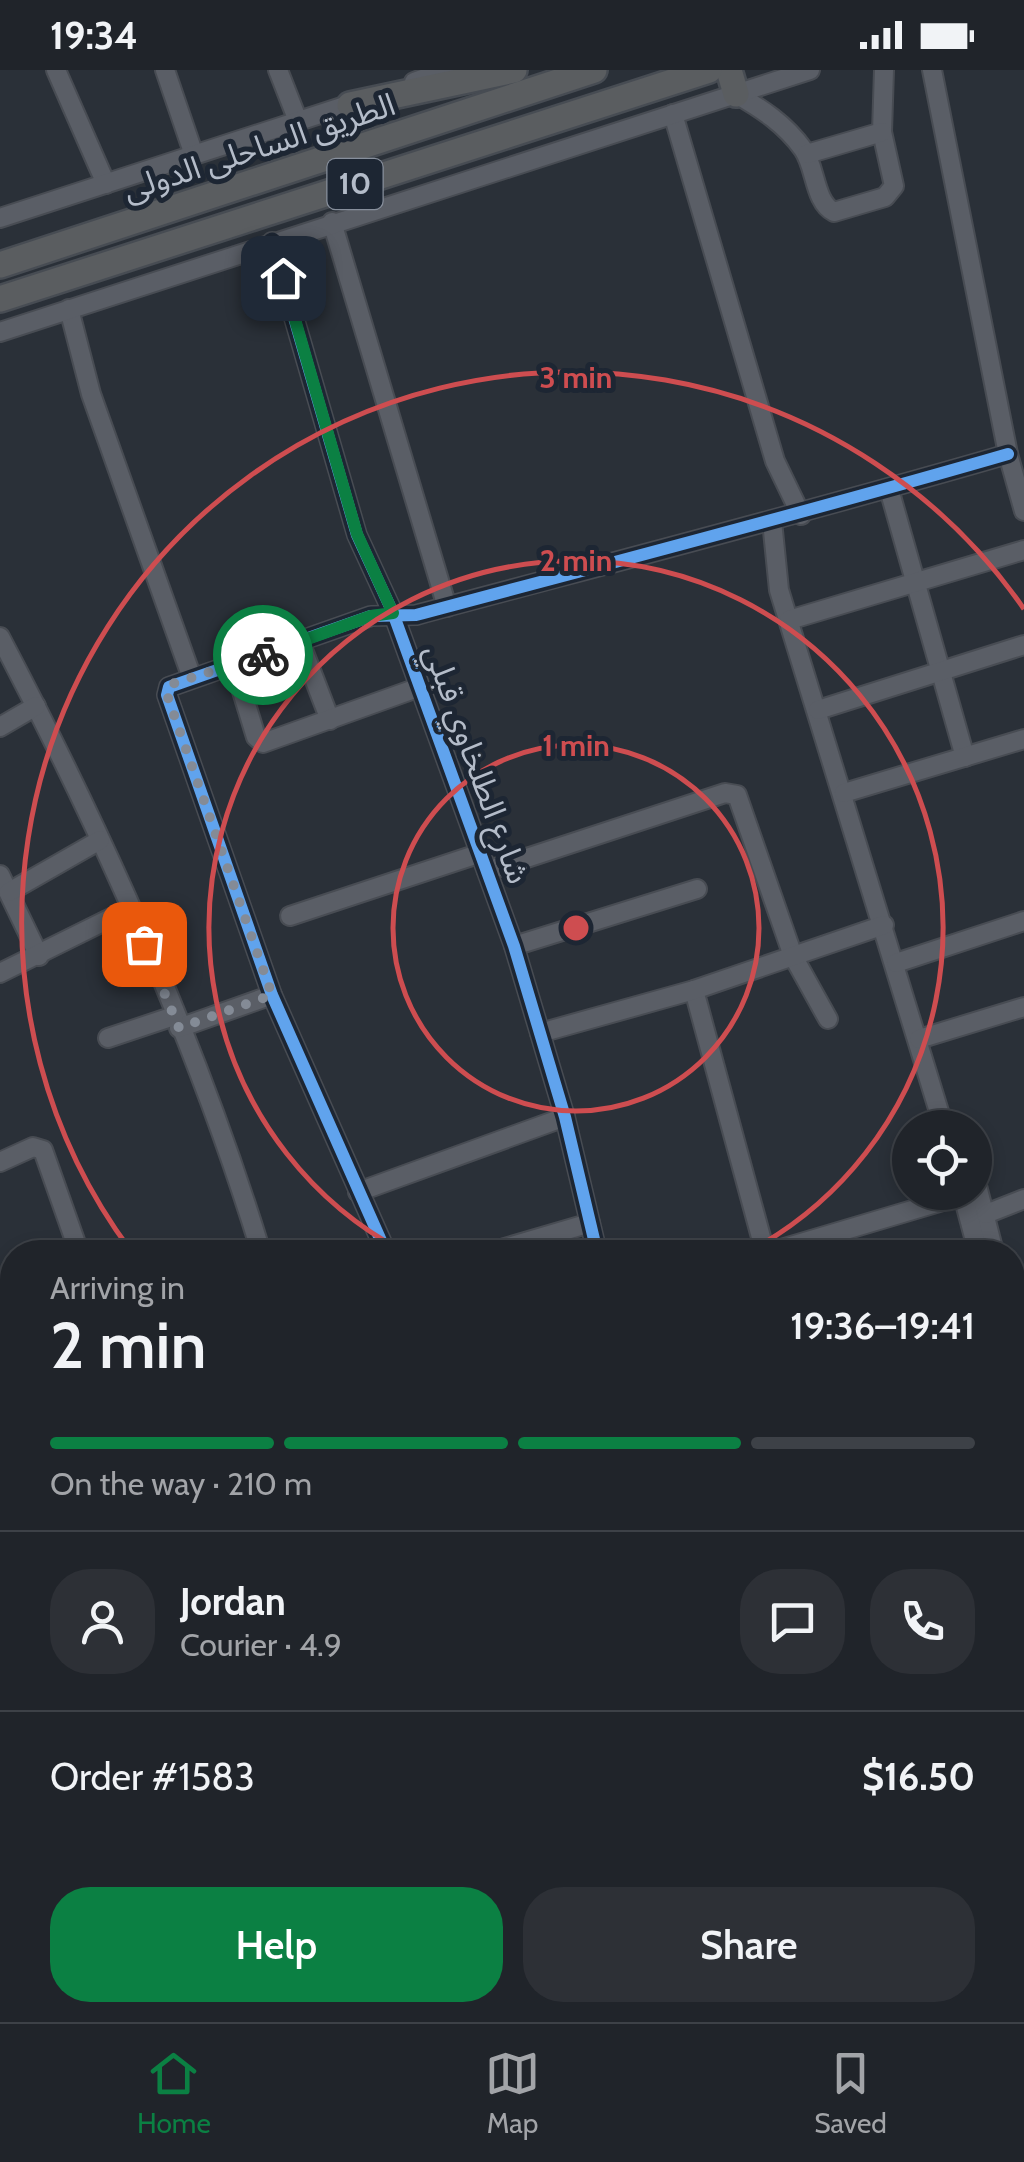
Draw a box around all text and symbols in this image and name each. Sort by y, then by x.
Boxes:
text: 19:34 [50,12,138,59]
street label: الطريق الساحلى الدولى [118,84,400,210]
road number: 10 [328,159,382,209]
pin [241,236,326,321]
icon: home [256,251,311,306]
text: 3 min [540,359,612,396]
text: 2 min [540,542,612,579]
courier [213,605,313,705]
icon: bike [236,628,291,683]
street label: شارع الطلخاوي قبلي [411,639,539,891]
text: 1 min [542,727,610,764]
pin [102,902,187,987]
centre of rings [558,910,594,946]
icon: bag [117,917,172,972]
map controls [892,1110,992,1210]
button: locate [892,1110,992,1210]
text: Arriving in [50,1268,185,1307]
text: 19:36–19:41 [790,1302,975,1349]
text: 2 min [50,1305,207,1384]
text: On the way · 210 m [50,1464,312,1503]
button: person [50,1569,155,1674]
button: chat [740,1569,845,1674]
button: phone [870,1569,975,1674]
text: Jordan [180,1578,286,1625]
text: Courier · 4.9 [180,1625,342,1664]
text: Order #1583 [50,1753,255,1800]
text: $16.50 [862,1753,975,1800]
button: Help [50,1887,503,2002]
button: Share [523,1887,975,2002]
tab: Home [137,2046,211,2140]
tab: Map [485,2046,540,2140]
tab: Saved [814,2046,887,2140]

